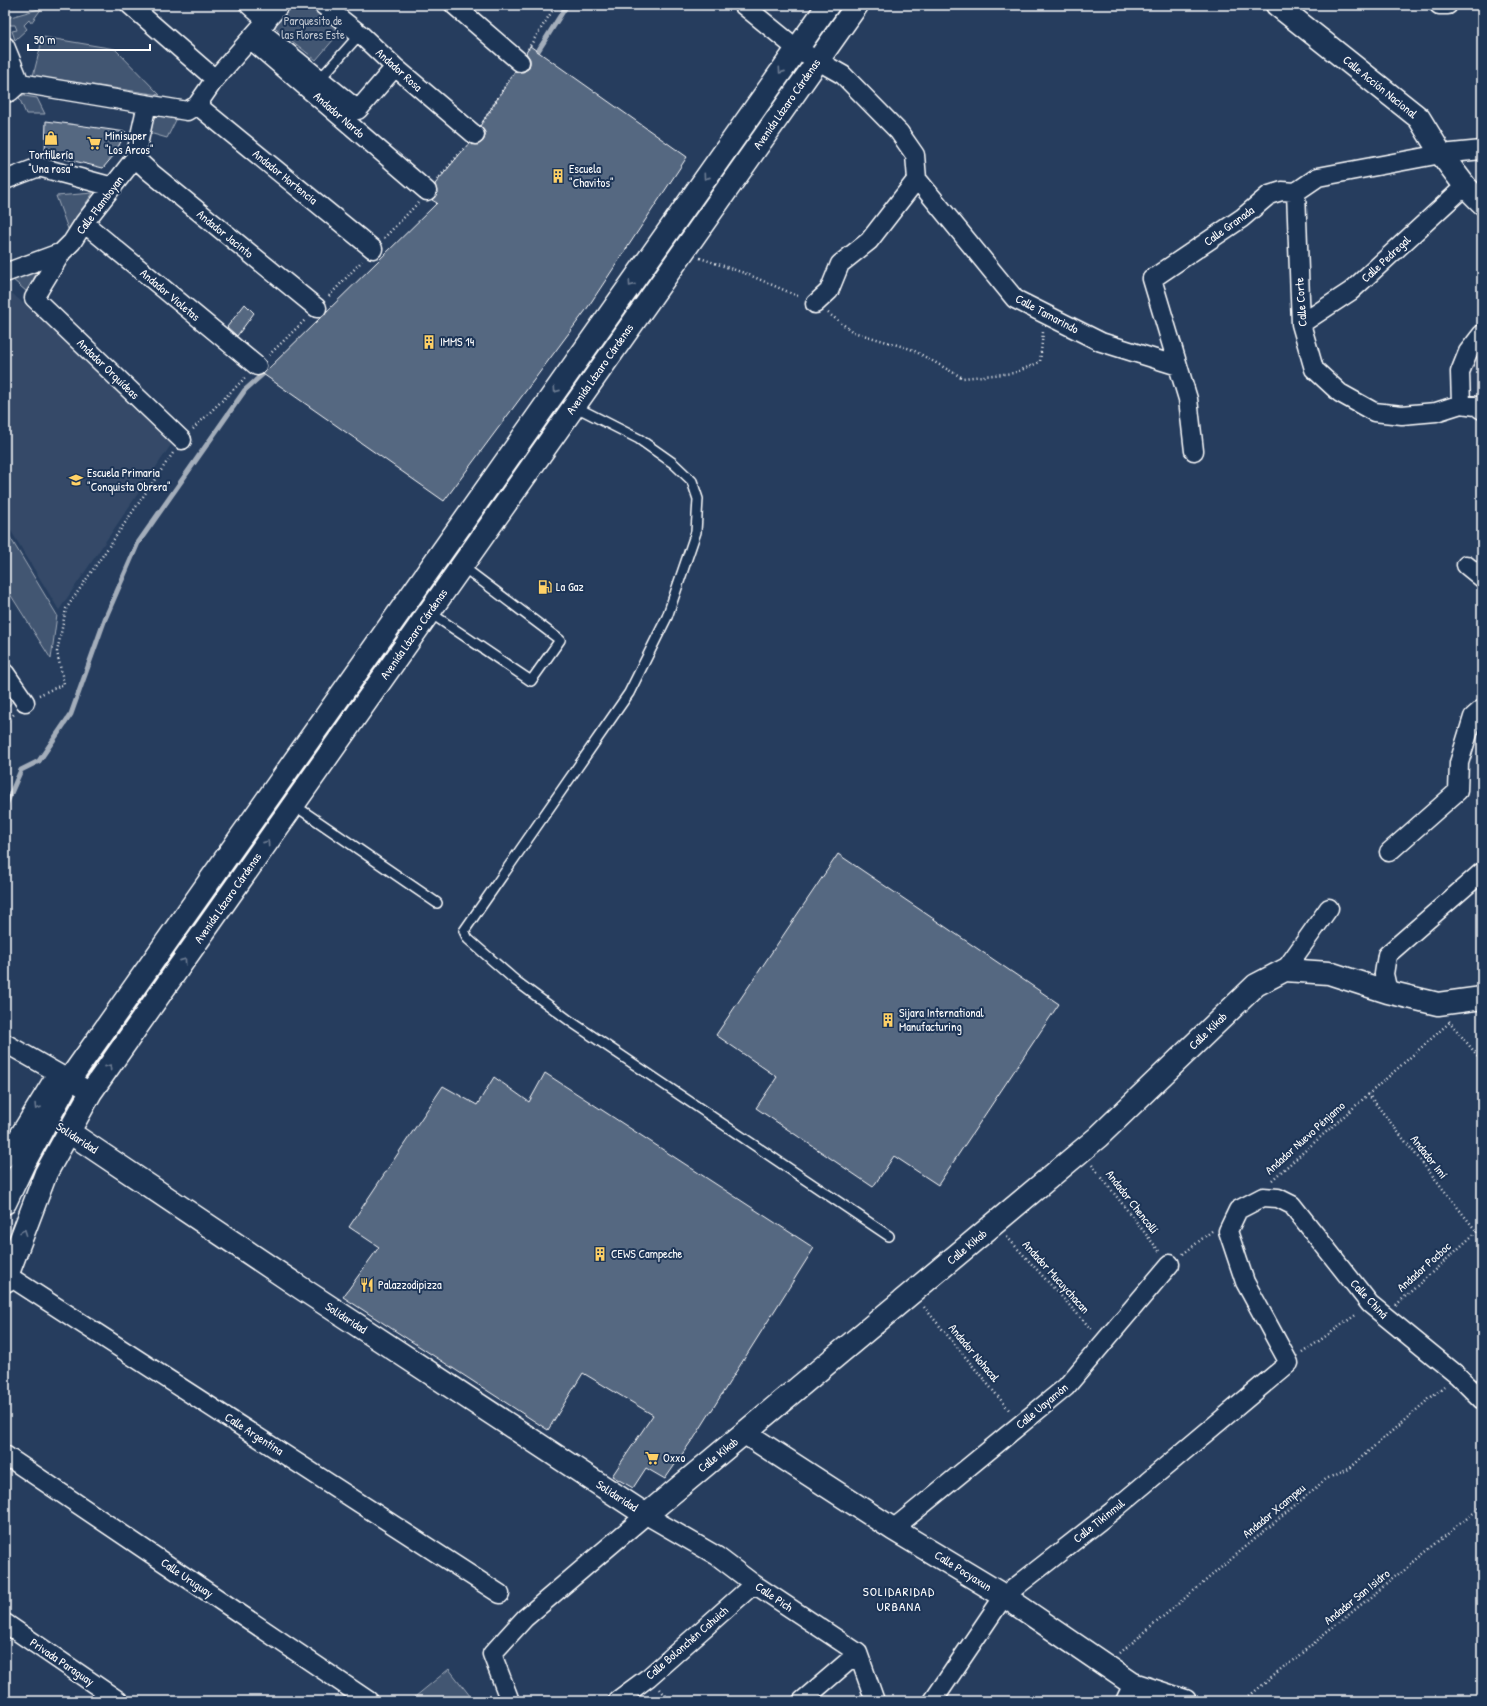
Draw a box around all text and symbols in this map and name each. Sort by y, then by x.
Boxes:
park label: Parquesito de las Flores Este [281,12,345,43]
scale bar [28,26,150,52]
text: 50 m [34,31,55,48]
street label: Andador Rosa [372,44,426,95]
street label: Calle Acción Nacional [1339,51,1422,123]
street label: Avenida Lázaro Cárdenas [749,55,824,152]
one-way arrow [778,67,786,74]
street label: Andador Nardo [310,88,369,142]
place label: Minisuper "Los Arcos" [105,127,154,158]
shop icon: Tortillería "Una rosa" [43,130,59,146]
supermarket icon: Minisuper "Los Arcos" [86,135,102,151]
street label: Andador Hortencia [249,145,322,208]
place label: Tortillería "Una rosa" [28,146,74,177]
place label: Escuela "Chavitos" [569,160,614,191]
building icon: Escuela "Chavitos" [550,168,566,184]
street label: Calle Flamboyan [72,172,127,238]
one-way arrow [704,173,711,180]
street label: Calle Granada [1200,201,1258,250]
street label: Andador Jacinto [193,205,257,262]
street label: Calle Pedregal [1357,231,1415,286]
street label: Andador Violetas [137,265,204,325]
street label: Calle Corte [1290,277,1311,327]
one-way arrow [629,279,636,286]
street label: Calle Tamarindo [1013,290,1082,337]
street label: Avenida Lázaro Cárdenas [562,320,637,417]
place label: IMMS 14 [440,333,475,350]
building icon: IMMS 14 [421,334,437,350]
street label: Andador Orquídeas [73,335,144,403]
one-way arrow [553,386,561,393]
place label: Escuela Primaria "Conquista Obrera" [87,464,171,495]
school or university icon: Escuela Primaria "Conquista Obrera" [68,472,84,488]
place label: La Gaz [556,578,584,595]
fuel station icon: La Gaz [537,579,553,595]
street label: Avenida Lázaro Cárdenas [376,585,451,682]
one-way arrow [262,840,270,847]
street label: Avenida Lázaro Cárdenas [190,849,265,946]
one-way arrow [179,958,186,965]
place label: Sijara International Manufacturing [899,1004,984,1035]
street label: Calle Kikab [1185,1008,1231,1053]
building icon: Sijara International Manufacturing [880,1012,896,1028]
one-way arrow [104,1064,112,1071]
street label: Andador Nuevo Pénjamo [1261,1097,1349,1178]
one-way arrow [34,1103,41,1110]
street label: Solidaridad [53,1118,102,1158]
street label: Andador Imí [1407,1131,1452,1182]
street label: Andador Chencollí [1102,1166,1163,1237]
street label: Calle Kikab [943,1225,990,1268]
one-way arrow [19,1228,27,1235]
street label: Andador Mucuychacan [1019,1236,1094,1317]
street label: Andador Pocboc [1393,1238,1455,1295]
place label: CEWS Campeche [611,1245,683,1262]
building icon: CEWS Campeche [592,1246,608,1262]
street label: Calle Chiná [1347,1275,1392,1322]
place label: Palazzodipizza [378,1276,442,1293]
restaurant icon: Palazzodipizza [359,1277,375,1293]
street label: Solidaridad [322,1298,371,1338]
street label: Andador Nohacal [945,1320,1004,1386]
street label: Calle Uayamón [1012,1379,1071,1433]
street label: Calle Argentina [222,1408,287,1459]
street label: Calle Kikab [694,1433,742,1476]
place label: Oxxo [663,1449,685,1466]
supermarket icon: Oxxo [644,1450,660,1466]
street label: Solidaridad [593,1476,642,1516]
street label: Andador Xcampeu [1239,1479,1309,1542]
street label: Calle Tikinmul [1069,1494,1129,1547]
street label: Calle Pocyaxun [931,1546,995,1595]
street label: Calle Uruguay [158,1554,217,1601]
street label: Andador San Isidro [1320,1565,1393,1628]
street label: Calle Pich [752,1578,797,1615]
district label: SOLIDARIDAD URBANA [863,1582,935,1615]
street label: Calle Bolonchén Cahuich [642,1602,732,1683]
street label: Privada Paraguay [27,1634,98,1689]

